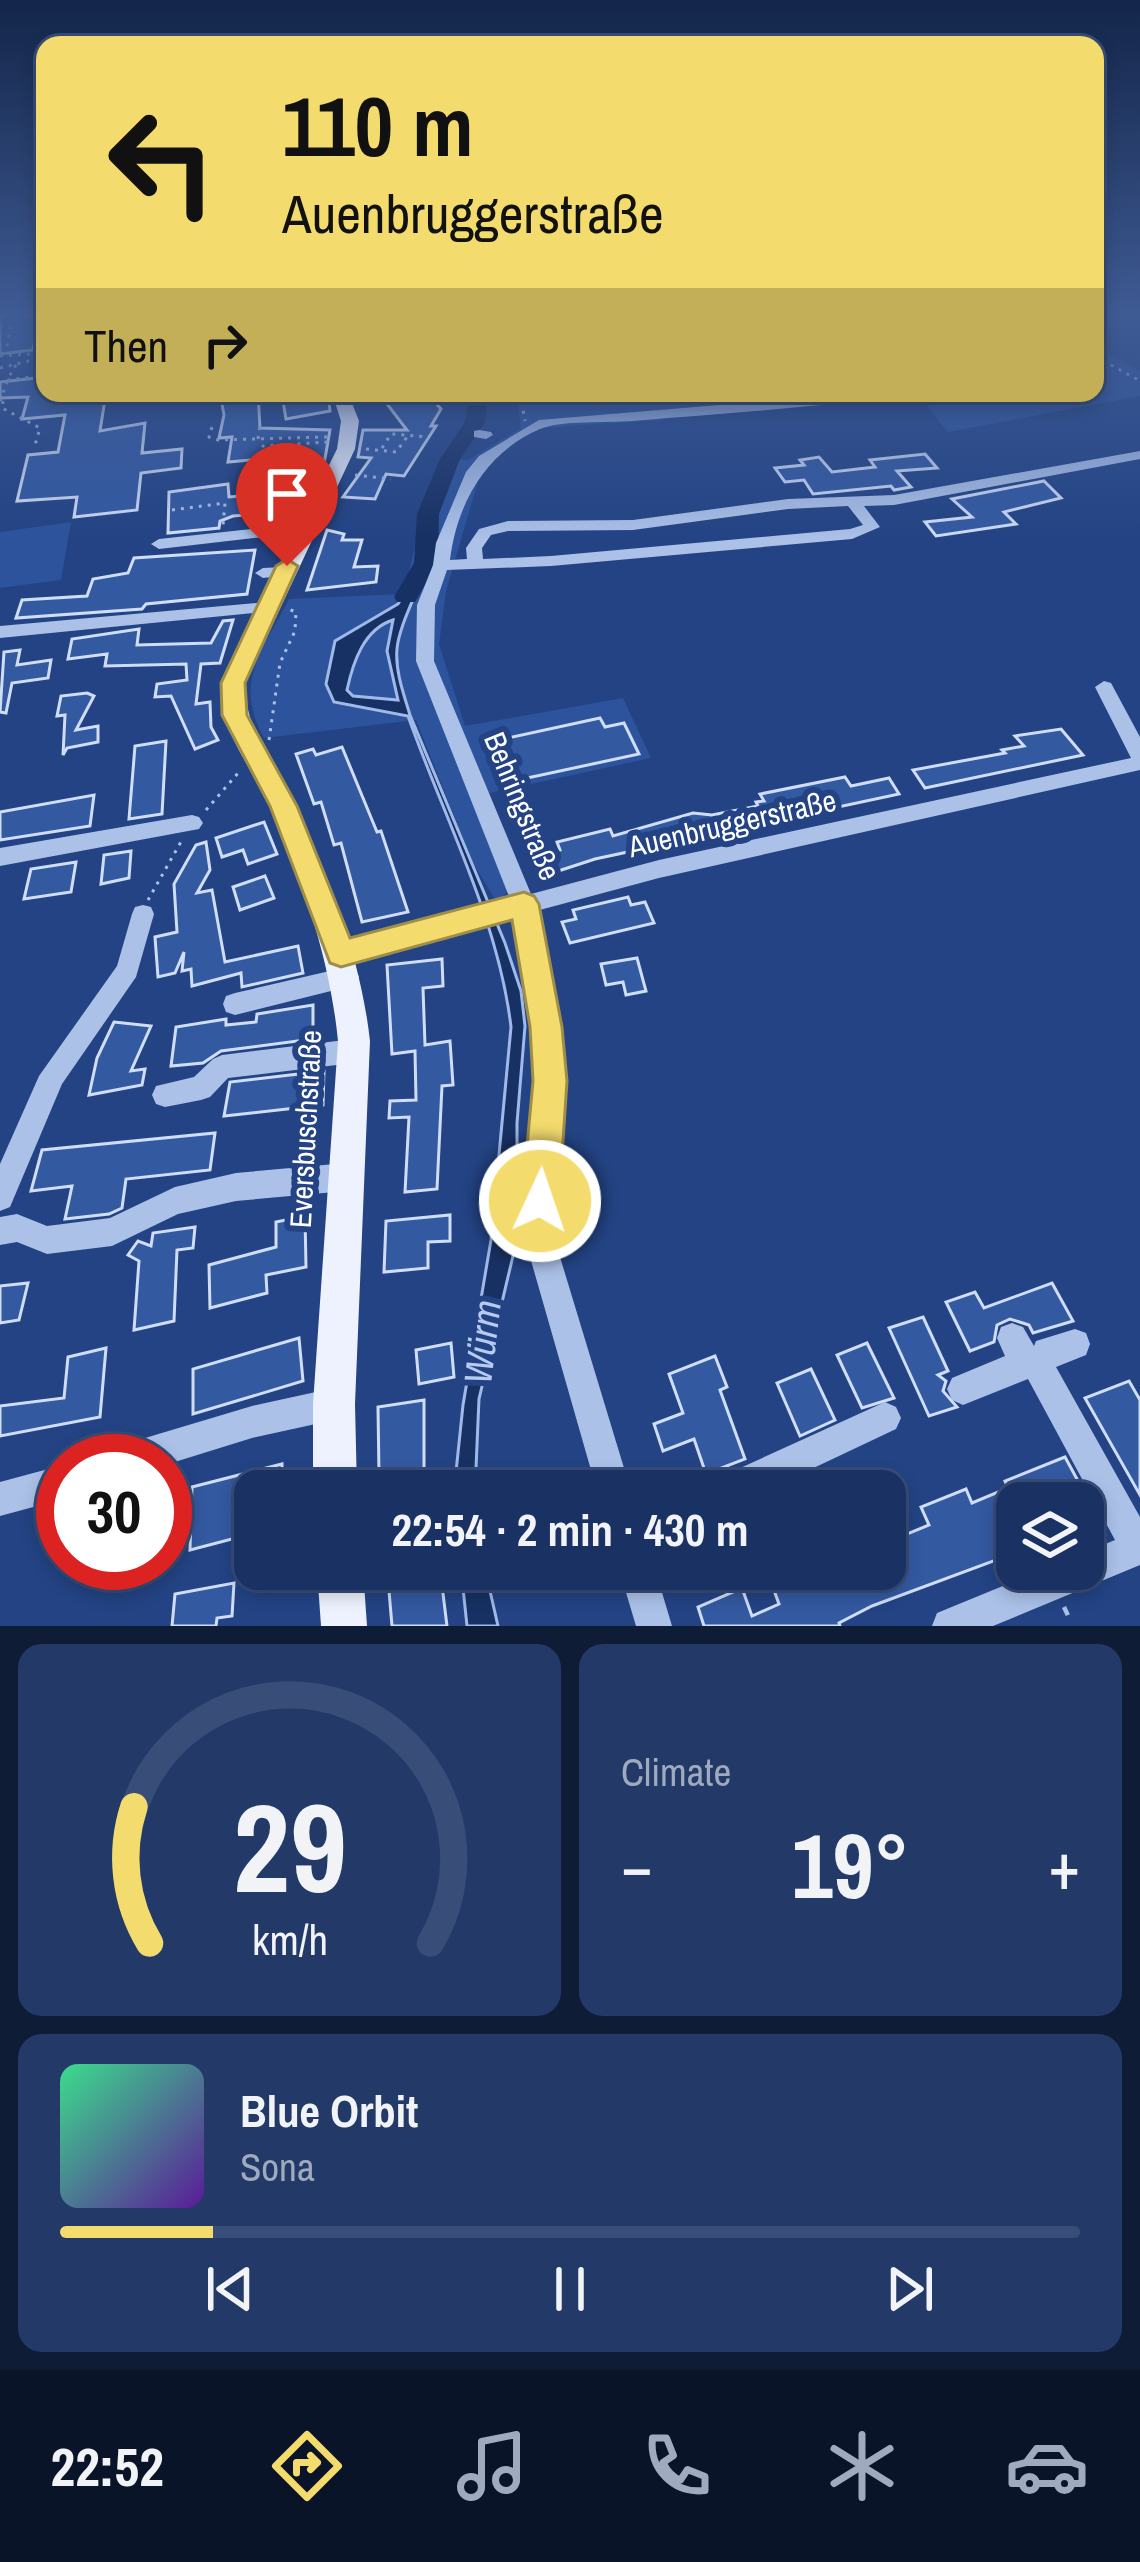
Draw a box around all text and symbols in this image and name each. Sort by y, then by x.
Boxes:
text: 110 m [282,69,474,182]
icon: left [84,84,240,240]
text: Auenbruggerstraße [282,177,664,250]
icon: right [192,312,258,378]
text: Then [84,315,168,376]
pin [236,443,338,566]
icon: arrive [254,461,320,527]
street label: Behringstraße [475,726,571,886]
street label: Auenbruggerstraße [623,780,840,867]
street label: Eversbuschstraße [280,1029,330,1229]
position arrow [477,1138,603,1264]
water label: Würm [451,1297,513,1387]
speed limit sign: 30 [36,1434,192,1590]
map controls [996,1482,1104,1590]
button: layers [996,1482,1104,1590]
text: 22:54 · 2 min · 430 m [392,1499,748,1560]
text: Climate [621,1746,731,1798]
text: 29 [233,1763,346,1931]
text: 19° [791,1805,910,1926]
text: − [621,1821,653,1910]
text: + [1048,1821,1080,1910]
text: km/h [251,1911,328,1968]
text: Blue Orbit [240,2080,418,2141]
text: Sona [240,2141,315,2193]
icon: previous [197,2256,263,2322]
icon: pause [537,2256,603,2322]
icon: next [877,2256,943,2322]
icon: directions [265,2424,349,2508]
icon: music [450,2424,534,2508]
icon: phone [635,2424,719,2508]
icon: climate [820,2424,904,2508]
icon: car [1005,2424,1089,2508]
text: 22:52 [51,2430,164,2503]

